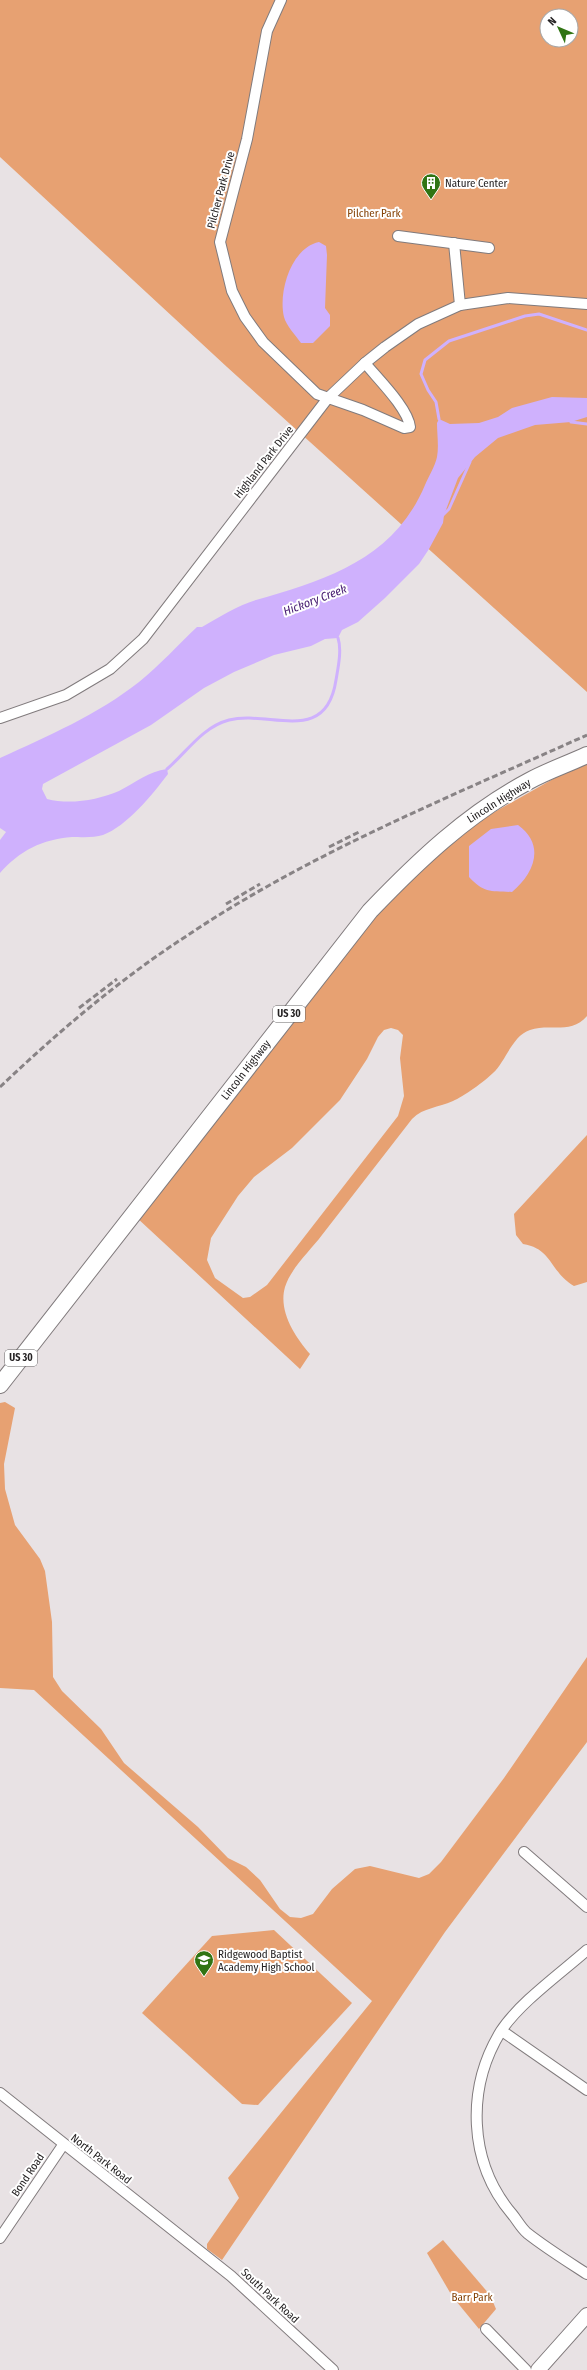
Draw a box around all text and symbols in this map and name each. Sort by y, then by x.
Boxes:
north arrow [539,8,579,48]
text: N [545,15,559,28]
street label: Pilcher Park Drive [204,150,238,230]
building icon: Nature Center [420,172,442,200]
place label: Nature Center [445,177,507,190]
park label: Pilcher Park [347,207,402,220]
street label: Highland Park Drive [232,423,296,501]
water label: Hickory Creek [281,581,349,619]
street label: Lincoln Highway [465,776,533,826]
road number: US 30 [273,1006,305,1022]
street label: Lincoln Highway [219,1037,274,1103]
road number: US 30 [5,1350,37,1366]
place label: Ridgewood Baptist Academy High School [218,1948,314,1974]
school or university icon: Ridgewood Baptist Academy High School [193,1949,215,1977]
street label: North Park Road [68,2131,134,2187]
street label: Bond Road [9,2151,47,2199]
street label: South Park Road [239,2266,301,2326]
park label: Barr Park [451,2291,493,2304]

